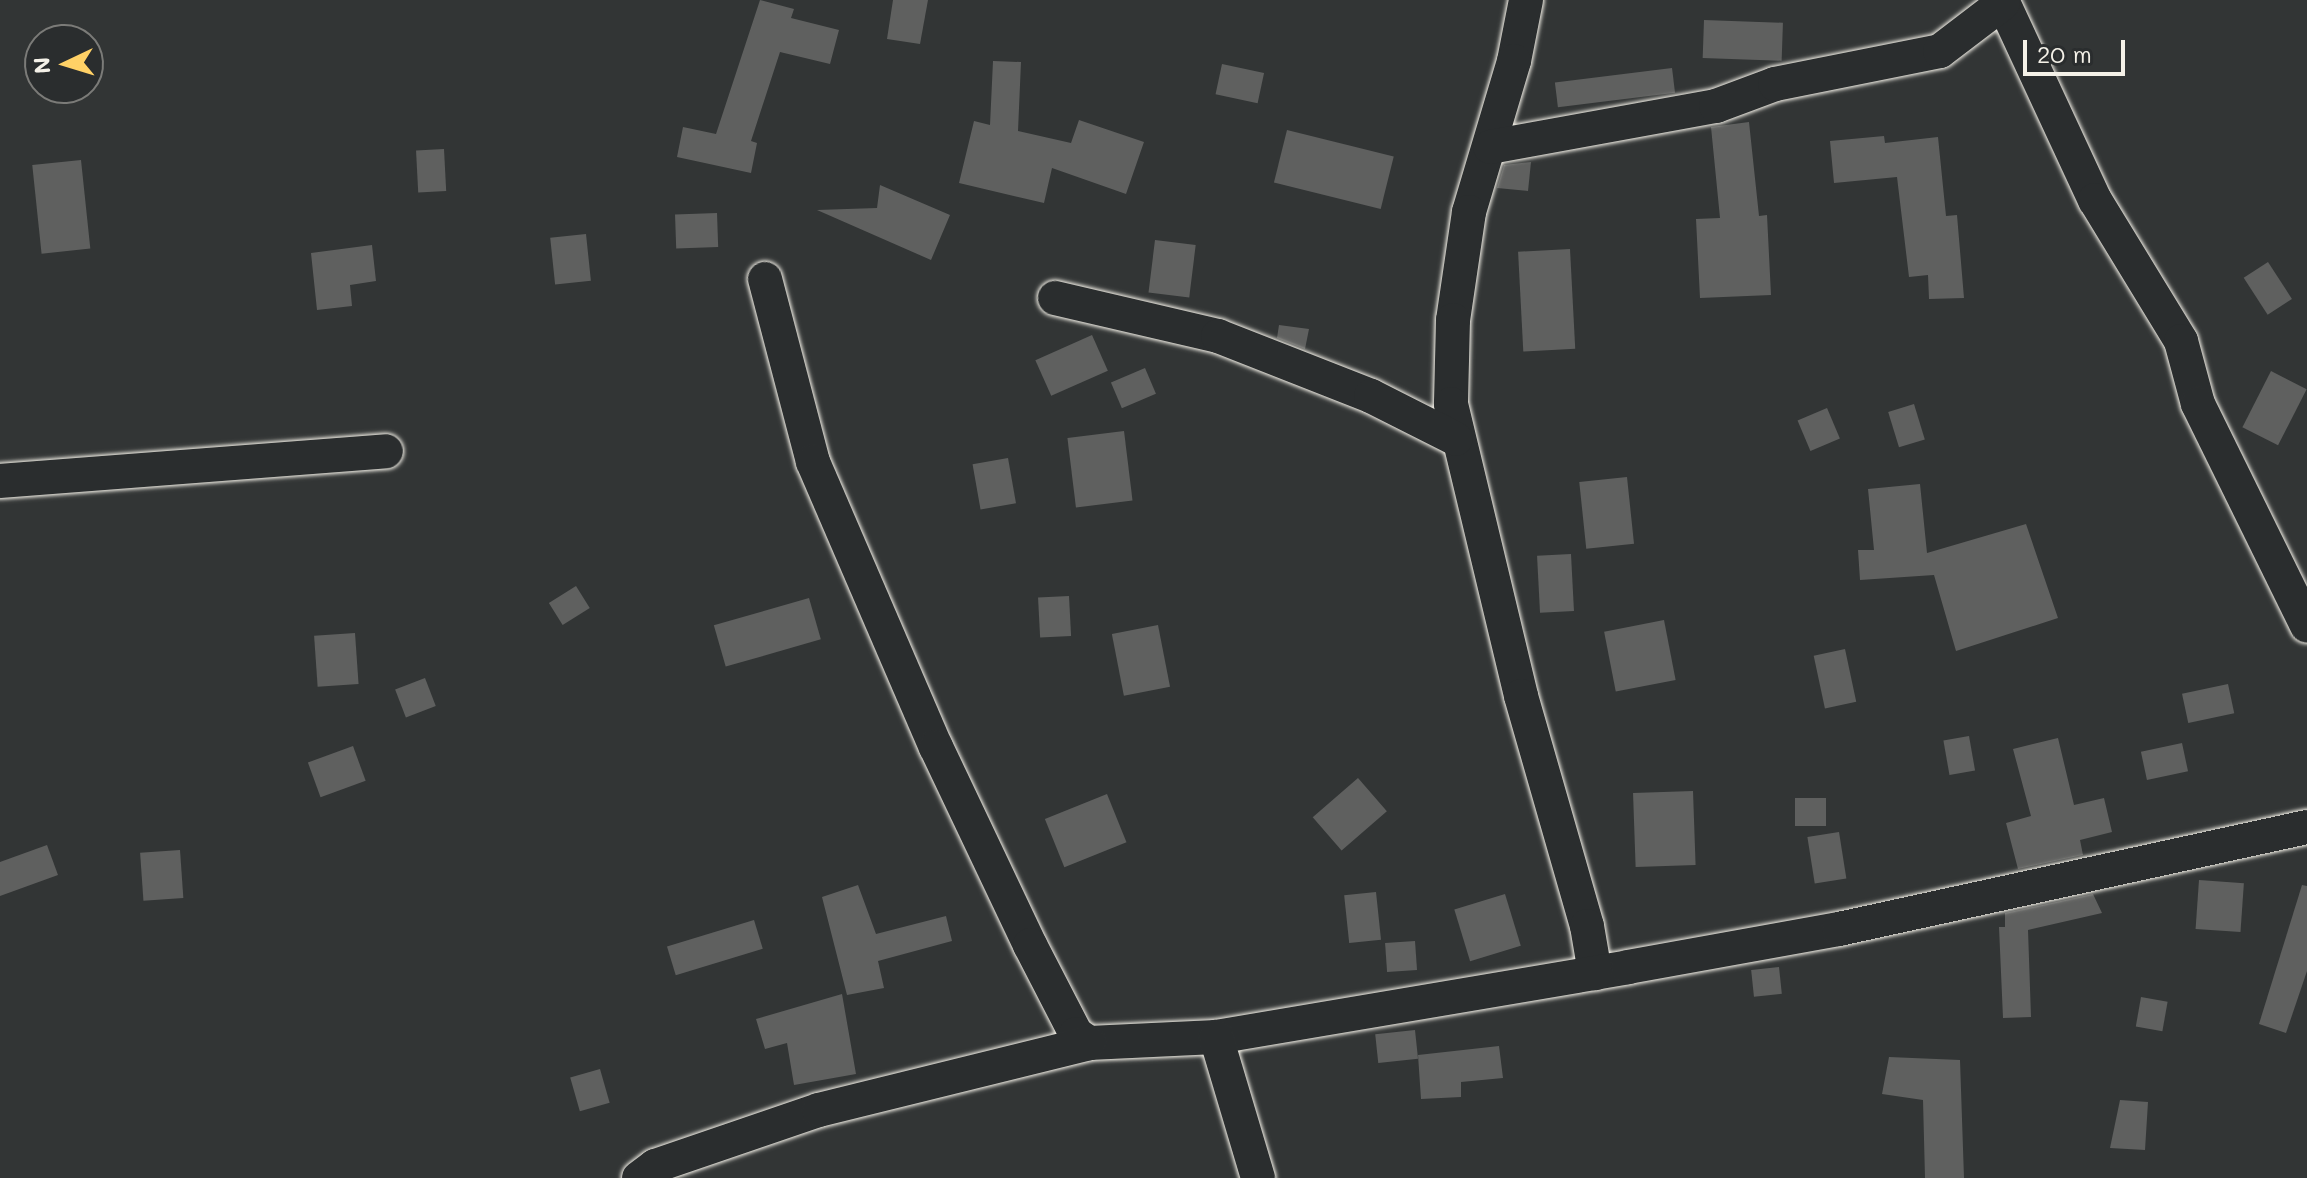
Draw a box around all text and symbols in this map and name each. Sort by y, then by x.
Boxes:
north arrow [24,24,104,104]
scale bar [2027,24,2129,74]
text: 20 m [2037,38,2092,69]
text: N [27,56,57,75]

